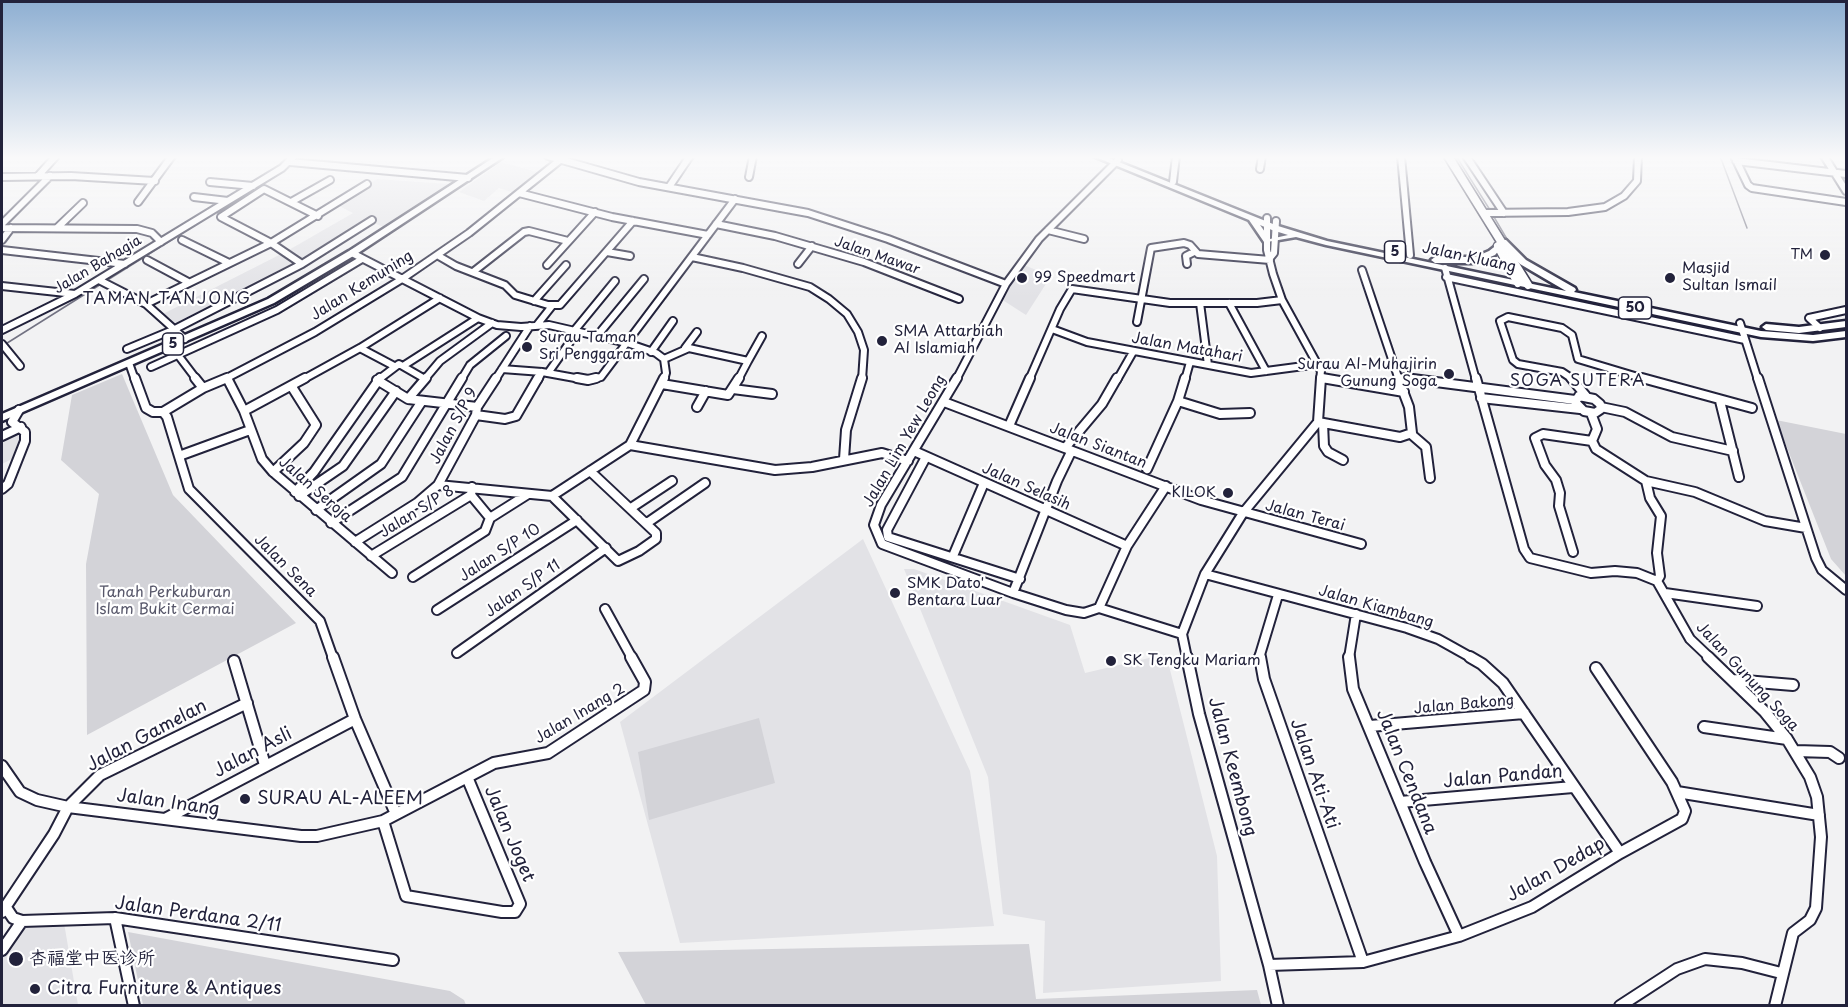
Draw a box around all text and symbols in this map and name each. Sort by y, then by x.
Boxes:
street label: Jalan Bahagia [51,232,145,298]
street label: Jalan Mawar [832,233,922,279]
street label: Jalan Kluang [1420,239,1518,277]
road number: 5 [1384,241,1406,263]
street label: Jalan Kemuning [307,247,417,325]
place label: TM [1790,247,1813,263]
marker: TM [1818,248,1832,262]
place label: Masjid Sultan Ismail [1682,260,1777,295]
place label: 99 Speedmart [1034,269,1136,287]
marker: 99 Speedmart [1015,271,1029,285]
marker: Masjid Sultan Ismail [1663,271,1677,285]
district label: TAMAN TANJONG [82,290,252,310]
road number: 50 [1618,297,1652,319]
place label: SMA Attarbiah Al Islamiah [894,323,1003,358]
place label: Surau Taman Sri Penggaram [539,329,645,364]
street label: Jalan Matahari [1130,329,1244,367]
road number: 5 [162,333,184,355]
marker: SMA Attarbiah Al Islamiah [875,334,889,348]
marker: Surau Taman Sri Penggaram [520,340,534,354]
place label: Surau Al-Muhajirin Gunung Soga [1297,356,1437,391]
marker: Surau Al-Muhajirin Gunung Soga [1442,367,1456,381]
street label: Jalan Lim Yew Leong [860,372,950,510]
district label: SOGA SUTERA [1510,372,1646,392]
street label: Jalan S/P 9 [426,385,482,467]
street label: Jalan Siantan [1047,419,1149,473]
street label: Jalan Seroja [275,453,355,527]
street label: Jalan Selasih [979,459,1073,515]
street label: Jalan S/P 8 [376,482,458,542]
place label: KILOK [1172,484,1216,502]
marker: KILOK [1221,486,1235,500]
street label: Jalan Terai [1263,497,1347,535]
street label: Jalan S/P 10 [456,520,544,586]
street label: Jalan Sena [250,531,320,601]
street label: Jalan S/P 11 [482,557,564,621]
place label: SMK Dato' Bentara Luar [907,575,1002,610]
street label: Jalan Kiambang [1316,582,1436,632]
park label: Tanah Perkuburan Islam Bukit Cermai [95,584,235,619]
marker: SMK Dato' Bentara Luar [888,586,902,600]
street label: Jalan Gunung Soga [1692,619,1802,735]
place label: SK Tengku Mariam [1123,652,1261,670]
marker: SK Tengku Mariam [1104,654,1118,668]
street label: Jalan Inang 2 [532,680,628,748]
street label: Jalan Bakong [1413,692,1515,718]
street label: Jalan Gamelan [83,695,211,777]
street label: Jalan Keembong [1203,695,1261,839]
street label: Jalan Cendana [1371,706,1441,838]
street label: Jalan Ati-Ati [1285,716,1343,832]
street label: Jalan Asli [210,723,296,783]
street label: Jalan Pandan [1442,761,1564,793]
street label: Jalan Joget [479,783,539,885]
street label: Jalan Inang [115,785,221,821]
place label: SURAU AL-ALEEM [257,788,423,810]
marker: SURAU AL-ALEEM [238,792,252,806]
street label: Jalan Dedap [1503,833,1609,907]
street label: Jalan Perdana 2/11 [113,893,283,937]
place label: 杏福堂中医诊所 [29,948,155,970]
marker: 杏福堂中医诊所 [7,950,25,968]
place label: Citra Furniture & Antiques [47,978,281,1000]
marker: Citra Furniture & Antiques [28,982,42,996]

